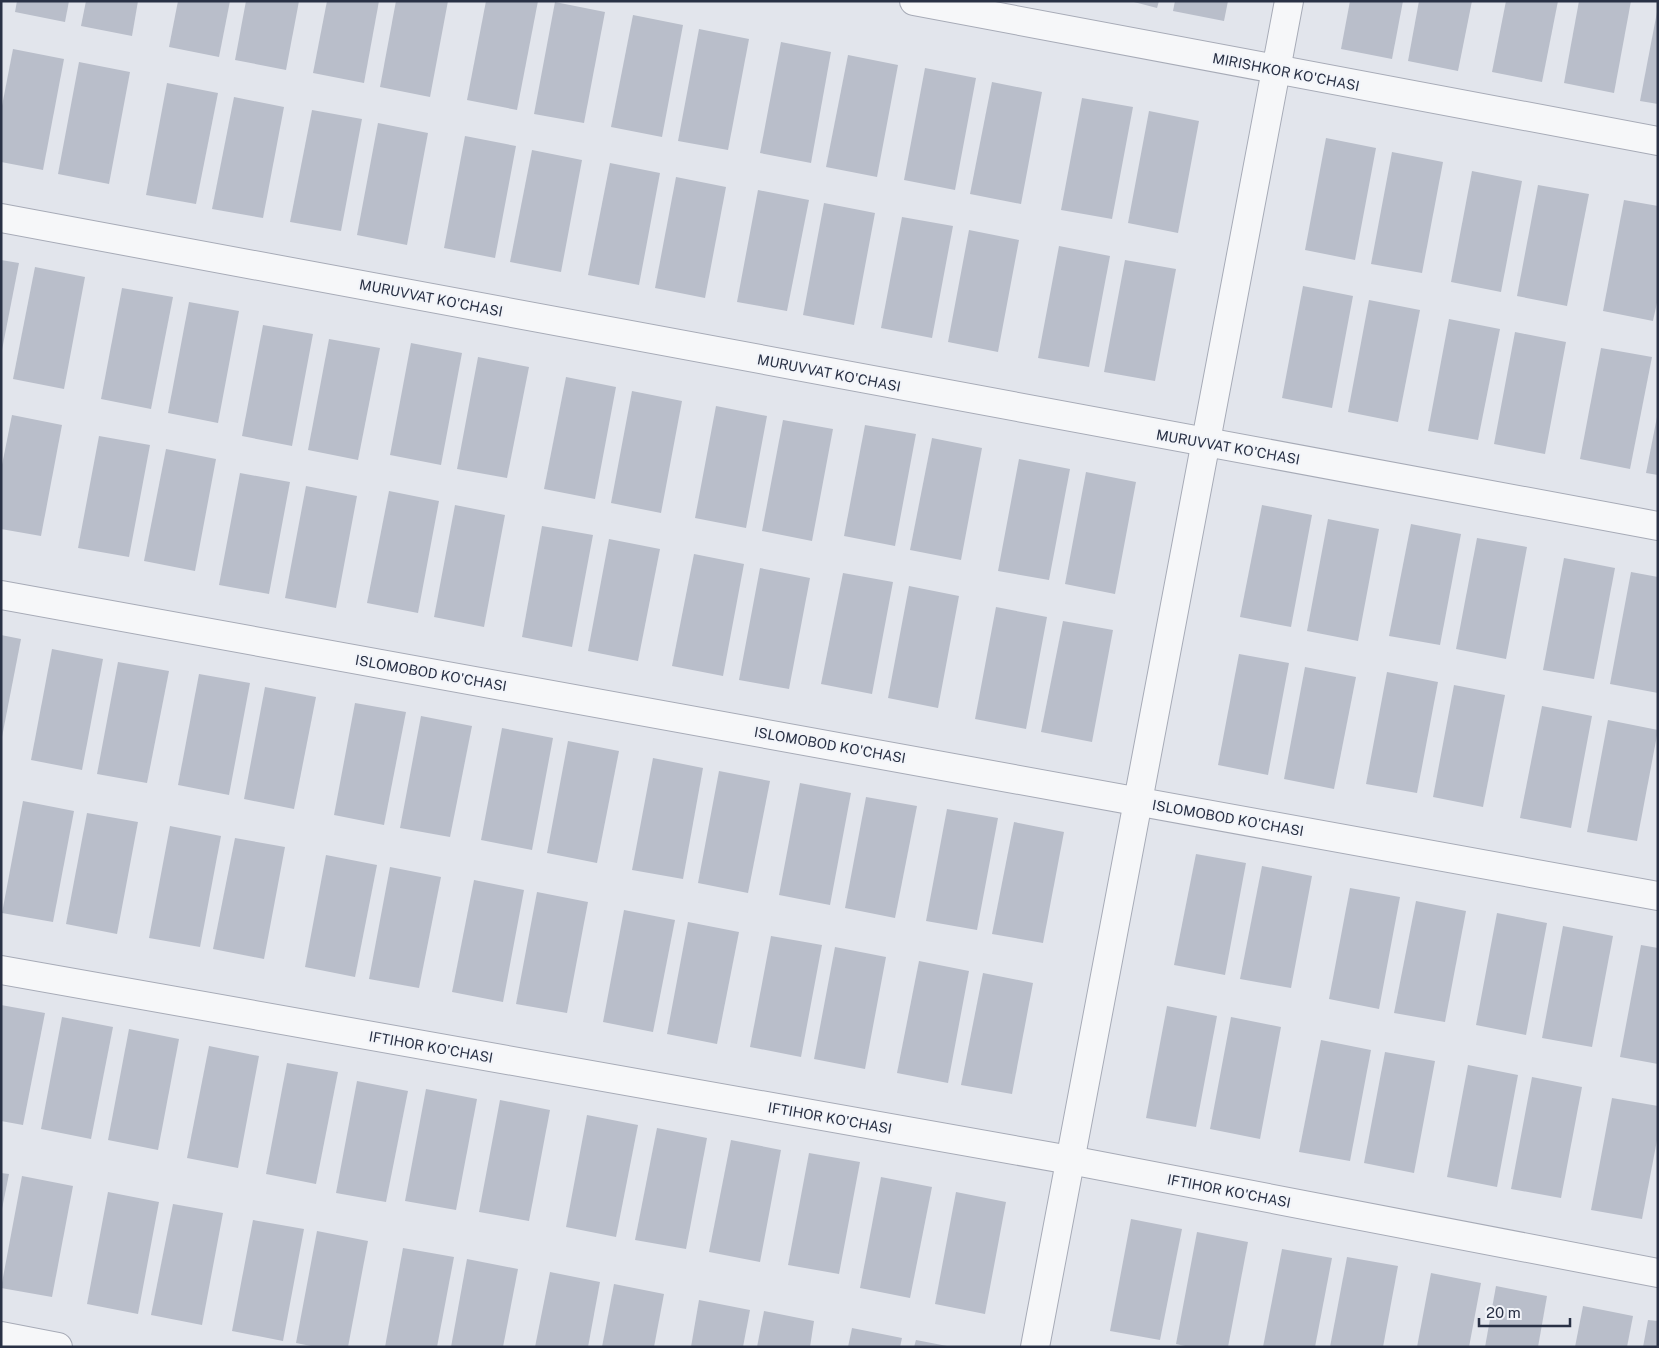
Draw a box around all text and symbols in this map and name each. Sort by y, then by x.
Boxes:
street label: MIRISHKOR KO'CHASI [1211,50,1361,94]
street label: MURUVVAT KO'CHASI [358,276,504,320]
street label: MURUVVAT KO'CHASI [756,351,902,395]
street label: MURUVVAT KO'CHASI [1155,426,1301,468]
street label: ISLOMOBOD KO'CHASI [354,652,508,694]
street label: ISLOMOBOD KO'CHASI [753,724,907,766]
street label: ISLOMOBOD KO'CHASI [1151,797,1305,839]
street label: IFTIHOR KO'CHASI [368,1028,494,1066]
street label: IFTIHOR KO'CHASI [767,1099,893,1137]
street label: IFTIHOR KO'CHASI [1166,1171,1292,1211]
scale bar [1479,1296,1570,1328]
text: 20 m [1486,1304,1521,1321]

